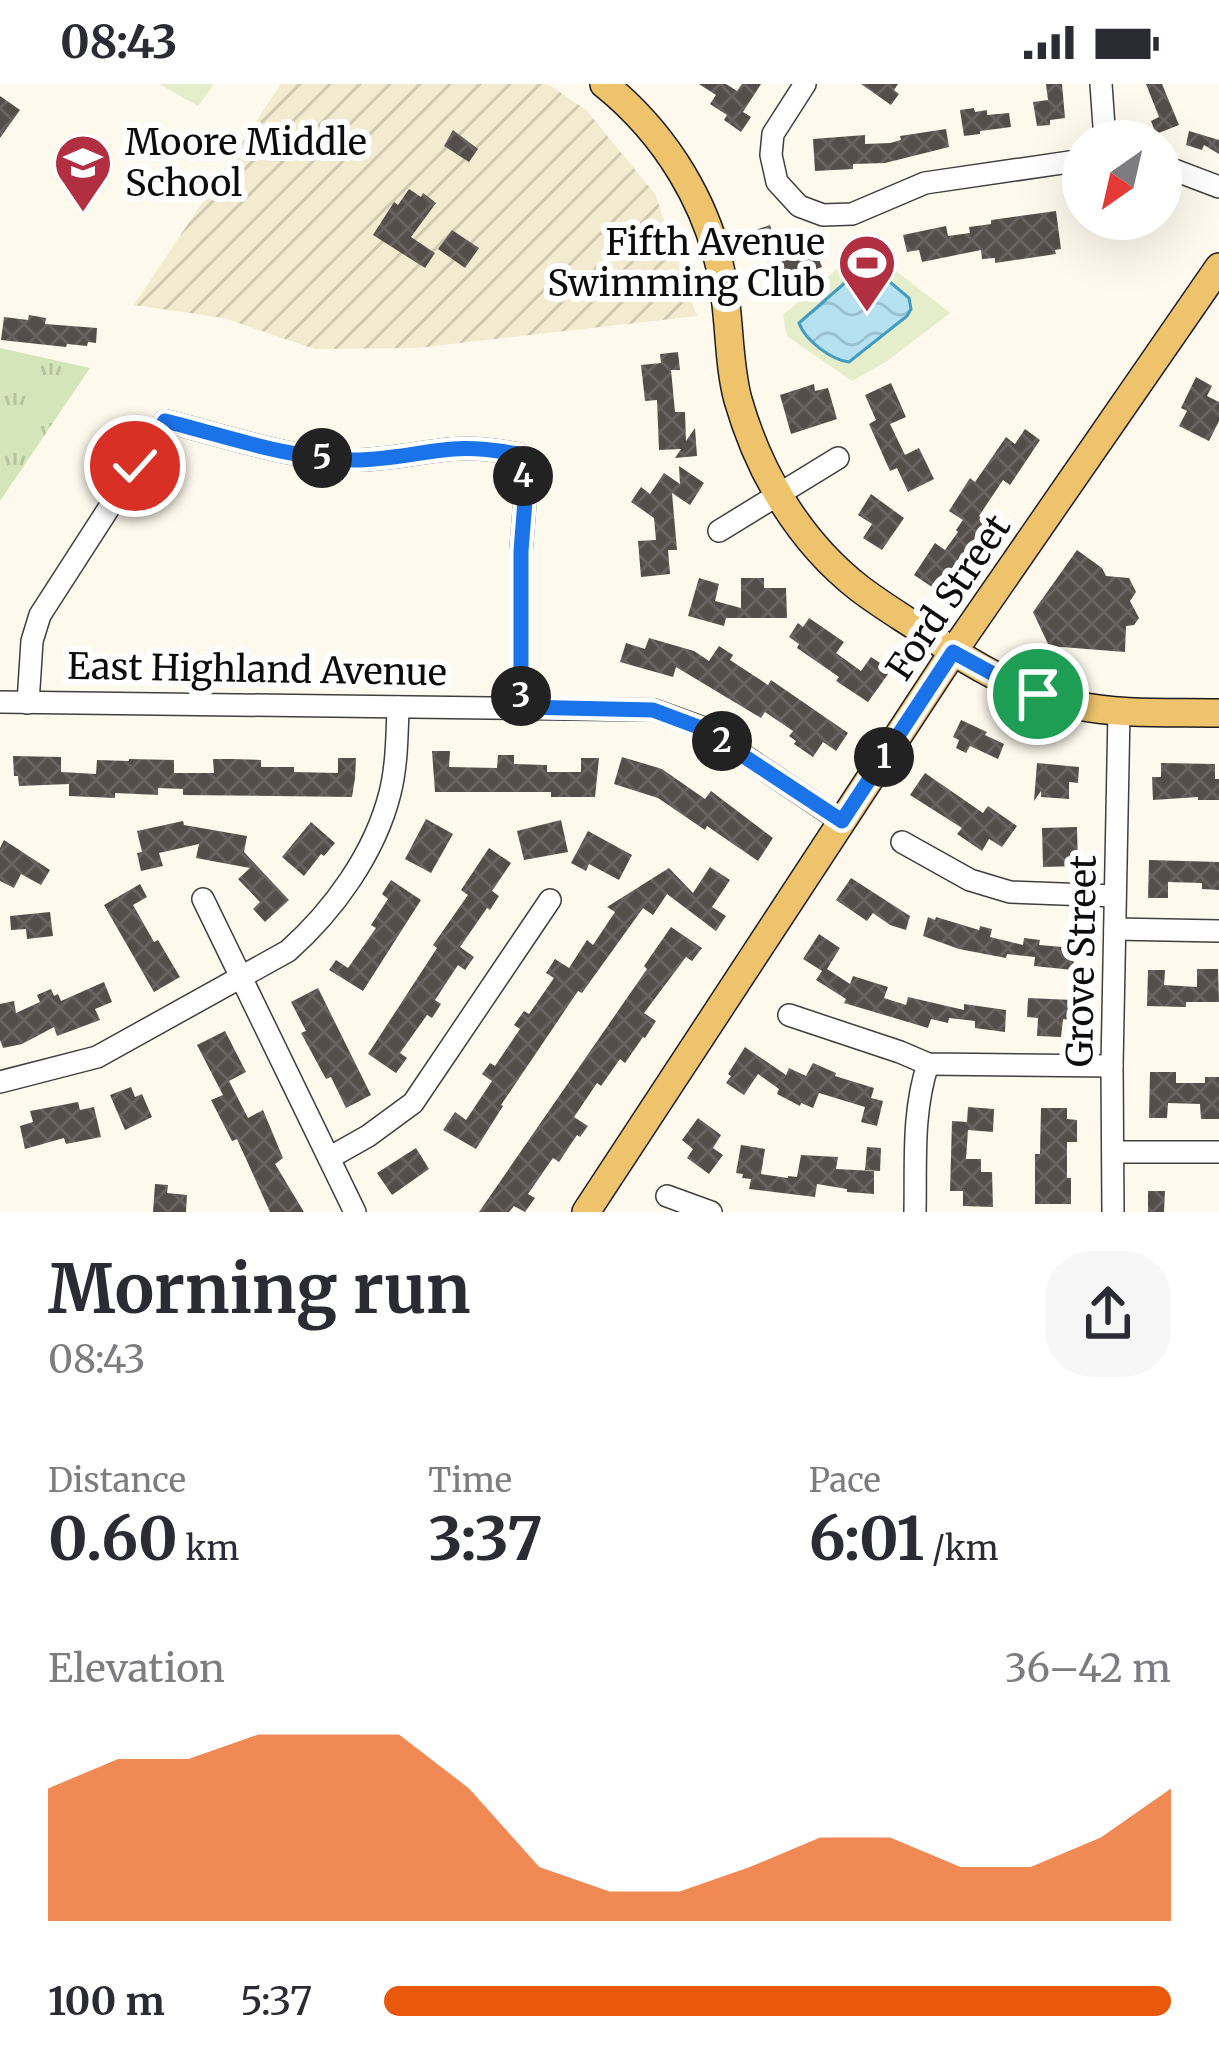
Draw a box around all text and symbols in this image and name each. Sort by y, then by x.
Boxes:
text: 08:43 [60,14,178,70]
place label: Moore Middle School [125,120,367,206]
north arrow [1062,120,1182,240]
map controls [1062,120,1182,240]
school or university icon: Moore Middle School [52,132,114,214]
place label: Fifth Avenue Swimming Club [547,220,825,306]
sports icon: Fifth Avenue Swimming Club [836,232,898,314]
pin [84,415,186,517]
pin: 5 [292,428,352,488]
icon: check [102,433,168,499]
text: 5 [312,437,332,478]
pin: 4 [493,446,553,506]
text: 4 [513,455,533,496]
street label: Ford Street [877,506,1020,689]
pin [987,643,1089,745]
street label: East Highland Avenue [67,644,447,695]
icon: arrive [1005,661,1071,727]
pin: 3 [491,666,551,726]
text: 3 [512,675,530,716]
pin: 2 [692,711,752,771]
text: 2 [712,720,732,761]
pin: 1 [854,727,914,787]
text: 1 [876,736,892,777]
street label: Grove Street [1057,855,1106,1067]
text: Morning run [48,1248,471,1331]
button: share [1045,1251,1171,1377]
text: 08:43 [48,1335,146,1384]
text: Distance [48,1460,186,1501]
text: Time [428,1460,512,1501]
text: Pace [809,1460,881,1501]
text: 0.60 [48,1501,178,1576]
text: 3:37 [428,1501,543,1576]
text: 6:01 [809,1501,924,1576]
text: km [178,1528,239,1569]
text: /km [924,1528,999,1569]
text: Elevation [48,1644,225,1693]
text: 36–42 m [1005,1644,1171,1693]
text: 100 m [48,1977,165,2026]
text: 5:37 [240,1977,312,2026]

